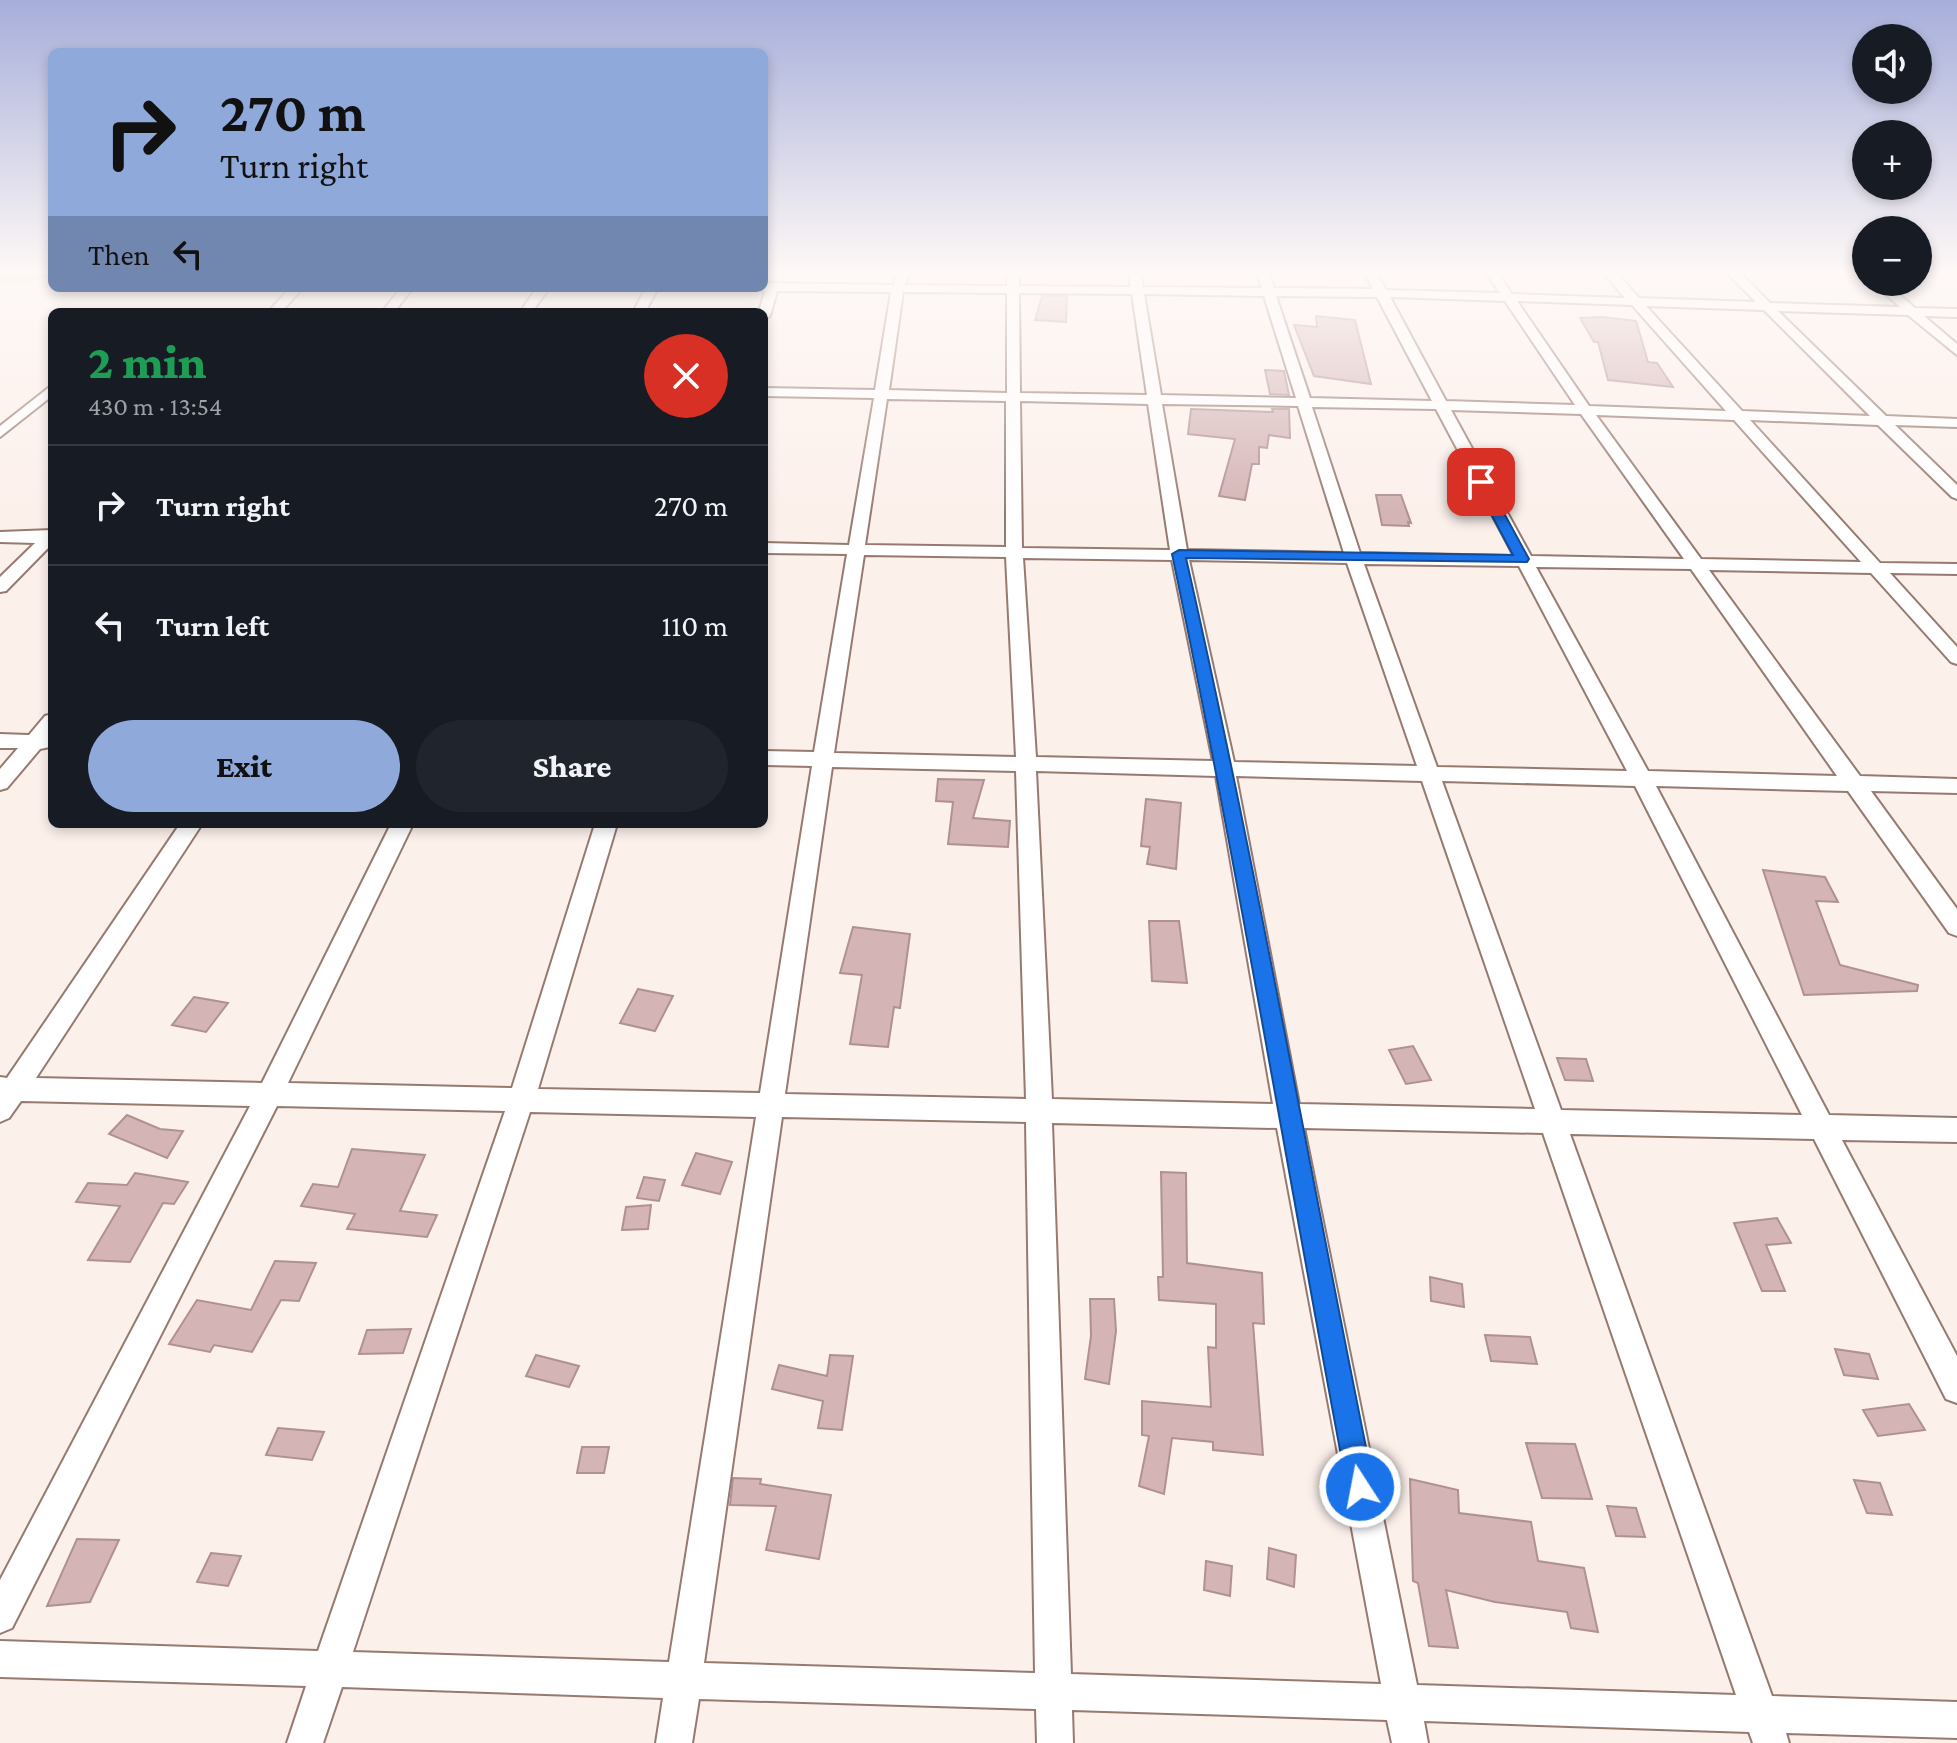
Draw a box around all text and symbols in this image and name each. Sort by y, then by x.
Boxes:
map controls [1852,24,1932,296]
button: sound [1852,24,1932,104]
icon: right [88,80,192,184]
text: 270 m [220,81,366,143]
button: + [1852,120,1932,200]
text: Turn right [220,146,368,186]
button: − [1852,216,1932,296]
icon: left [166,232,210,276]
text: Then [88,238,150,271]
button: close [644,334,728,418]
text: 2 min [88,335,207,388]
text: 430 m · 13:54 [88,392,222,421]
pin [1447,448,1515,516]
icon: arrive [1459,460,1503,504]
icon: right [88,483,132,527]
text: Turn right [156,489,290,522]
text: 270 m [654,489,728,522]
icon: left [88,603,132,647]
text: Turn left [156,609,269,642]
text: 110 m [661,609,728,642]
button: Exit [88,720,400,812]
button: Share [416,720,728,812]
position arrow [1318,1445,1402,1529]

